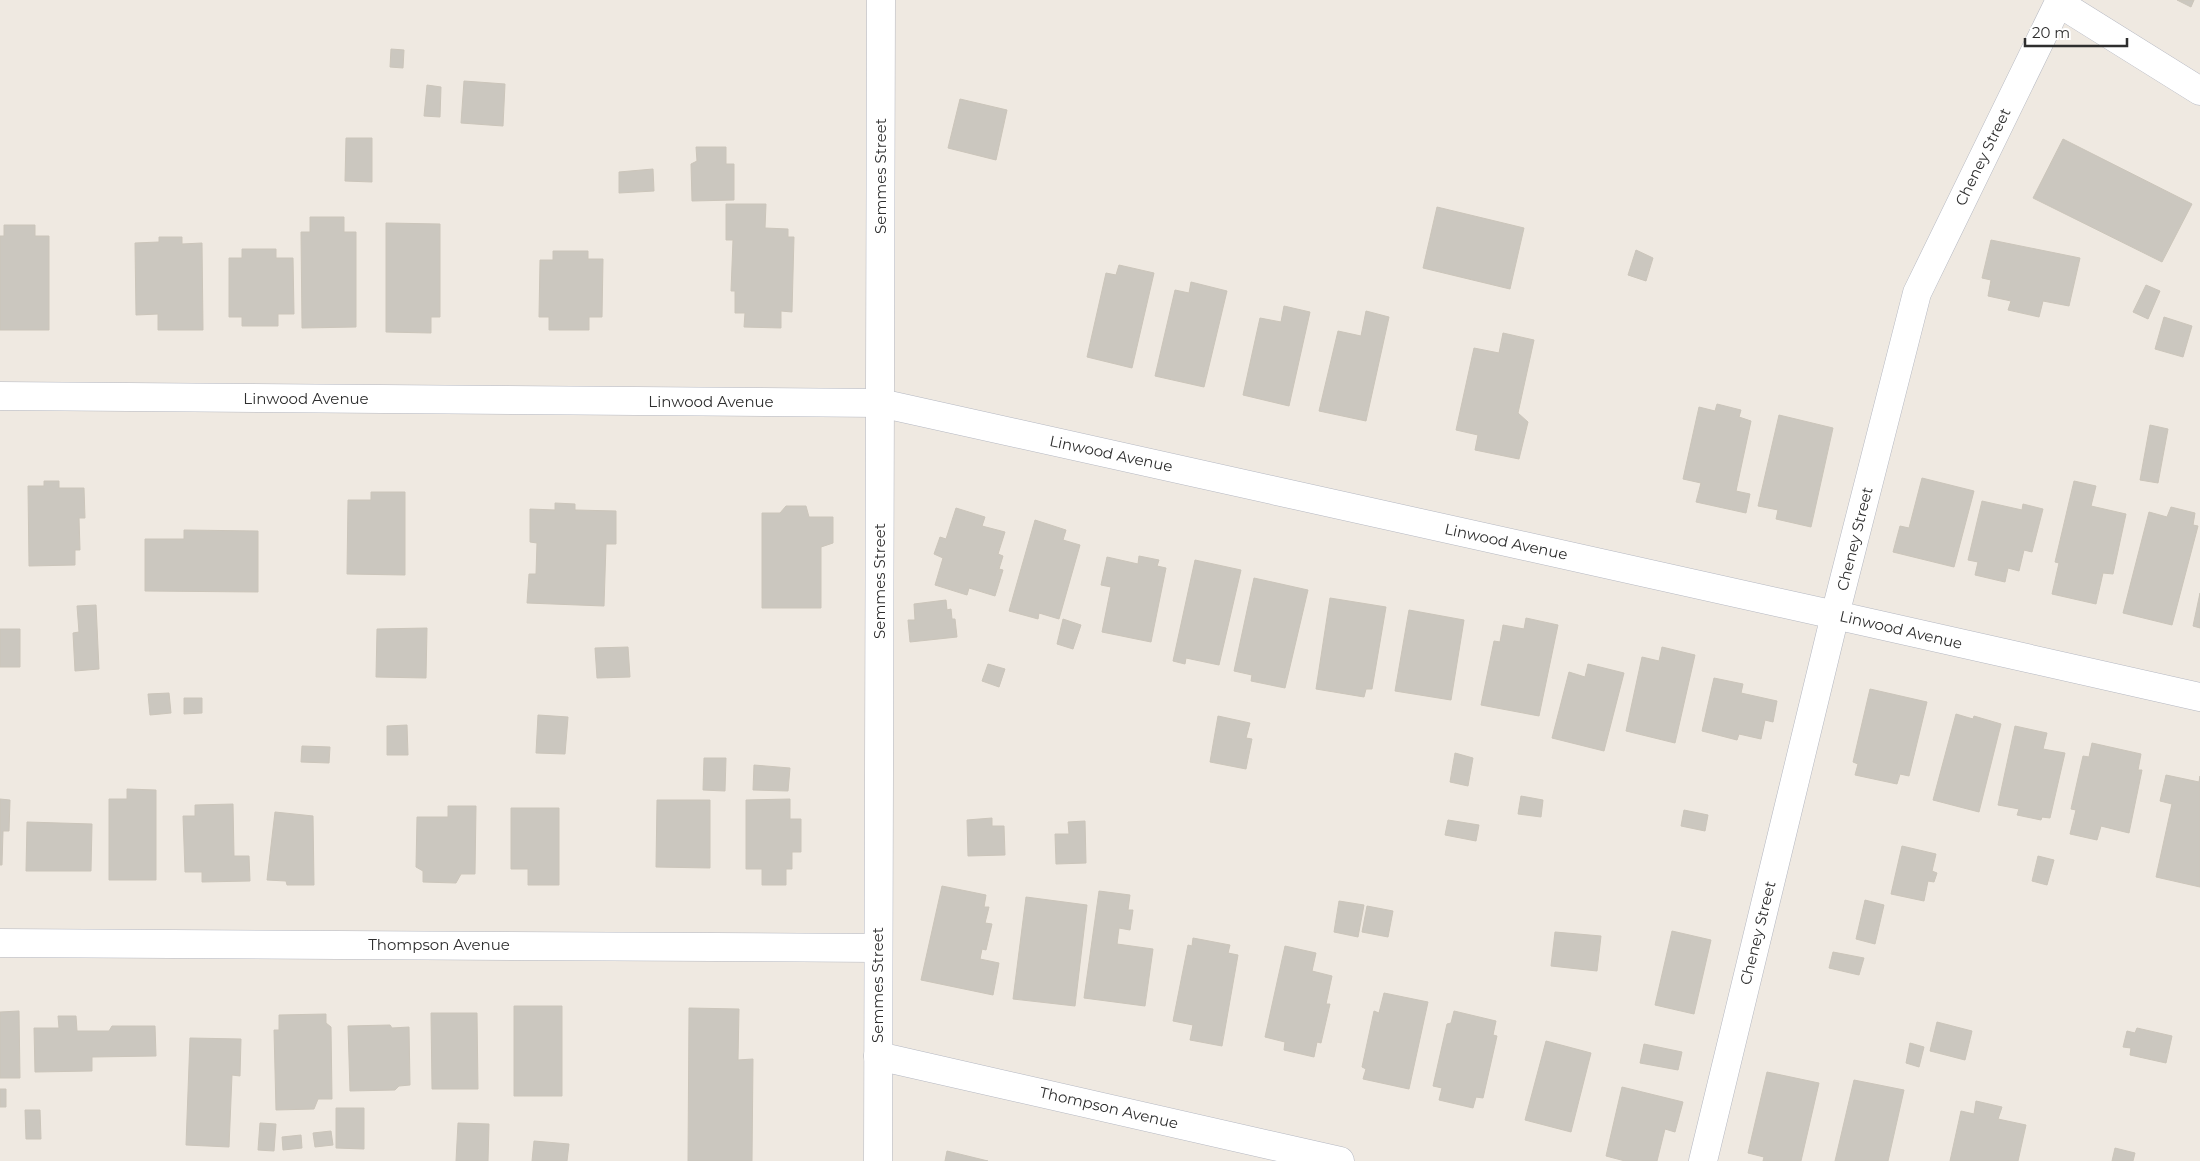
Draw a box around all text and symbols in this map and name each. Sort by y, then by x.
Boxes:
scale bar [2025,15,2128,47]
text: 20 m [2032,23,2070,42]
street label: Cheney Street [1951,105,2014,209]
street label: Semmes Street [871,118,890,234]
street label: Linwood Avenue [243,389,369,408]
street label: Linwood Avenue [648,392,774,411]
street label: Linwood Avenue [1048,431,1174,476]
street label: Cheney Street [1832,485,1877,593]
street label: Linwood Avenue [1443,519,1569,564]
street label: Semmes Street [870,523,889,639]
street label: Linwood Avenue [1838,606,1964,653]
street label: Cheney Street [1735,879,1780,987]
street label: Semmes Street [868,927,887,1043]
street label: Thompson Avenue [368,935,510,954]
street label: Thompson Avenue [1038,1082,1180,1133]

